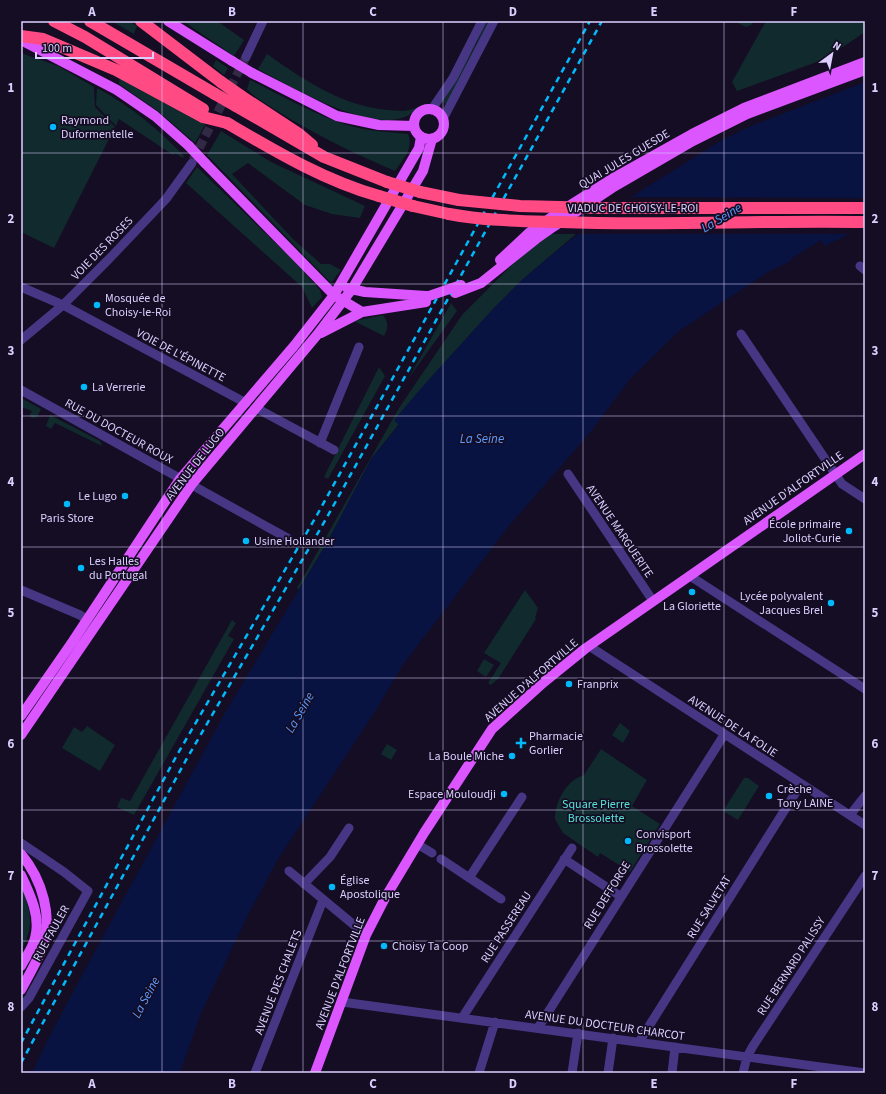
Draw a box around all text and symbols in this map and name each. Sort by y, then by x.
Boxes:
text: A [87,3,96,21]
text: B [228,3,236,21]
text: C [369,3,377,21]
text: D [509,3,517,21]
text: E [650,3,658,21]
text: F [791,3,798,21]
scale bar [36,34,153,60]
north arrow [812,34,852,74]
text: N [830,38,844,54]
text: 100 m [42,40,72,57]
text: 1 [8,79,15,97]
text: 1 [872,79,879,97]
place label: Raymond Duformentelle [61,112,133,143]
marker: Raymond Duformentelle [48,122,58,132]
street label: QUAI JULES GUESDE [575,125,673,193]
water label: La Seine [698,199,745,237]
street label: VIADUC DE CHOISY-LE-ROI [568,200,698,217]
text: 2 [8,210,15,228]
text: 2 [872,210,879,228]
street label: VOIE DES ROSES [68,213,137,284]
place label: Mosquée de Choisy-le-Roi [105,290,171,321]
marker: Mosquée de Choisy-le-Roi [92,300,102,310]
street label: VOIE DE L'ÉPINETTE [133,325,229,386]
text: 3 [8,342,15,360]
text: 3 [872,342,879,360]
place label: La Verrerie [92,379,146,396]
marker: La Verrerie [79,382,89,392]
street label: RUE DU DOCTEUR ROUX [62,395,176,468]
street label: AVENUE DE LUGO [162,424,229,504]
water label: La Seine [460,430,504,448]
street label: AVENUE D'ALFORTVILLE [740,447,847,530]
text: 4 [8,473,15,491]
text: 4 [872,473,879,491]
street label: AVENUE MARGUERITE [582,481,657,581]
place label: Le Lugo [78,488,117,505]
marker: Le Lugo [120,491,130,501]
marker: Paris Store [62,499,72,509]
place label: Paris Store [40,510,94,527]
place label: École primaire Joliot-Curie [769,516,841,547]
marker: École primaire Joliot-Curie [844,526,854,536]
place label: Usine Hollander [254,533,335,550]
marker: Usine Hollander [241,536,251,546]
place label: Les Halles du Portugal [89,553,147,584]
marker: Les Halles du Portugal [76,563,86,573]
marker: La Gloriette [687,587,697,597]
place label: Lycée polyvalent Jacques Brel [740,588,823,619]
place label: La Gloriette [663,598,721,615]
marker: Lycée polyvalent Jacques Brel [826,598,836,608]
text: 5 [8,604,15,622]
text: 5 [872,604,879,622]
street label: AVENUE D'ALFORTVILLE [481,635,582,726]
place label: Franprix [577,676,619,693]
marker: Franprix [564,679,574,689]
water label: La Seine [281,689,319,736]
street label: AVENUE DE LA FOLIE [685,691,781,762]
place label: Pharmacie Gorlier [529,728,583,759]
text: 6 [8,735,15,753]
text: 6 [872,735,879,753]
marker: Pharmacie Gorlier [516,738,526,748]
place label: La Boule Miche [429,748,504,765]
marker: La Boule Miche [507,751,517,761]
place label: Crèche Tony LAINE [777,781,833,812]
place label: Espace Mouloudji [408,786,496,803]
marker: Espace Mouloudji [499,789,509,799]
marker: Crèche Tony LAINE [764,791,774,801]
park label: Square Pierre Brossolette [562,796,630,827]
place label: Convisport Brossolette [636,826,693,857]
marker: Convisport Brossolette [623,836,633,846]
street label: RUE DEFFORGE [580,858,635,933]
text: 7 [8,867,15,885]
text: 7 [872,867,879,885]
place label: Église Apostolique [340,872,400,903]
street label: RUE SALVETAT [683,872,736,942]
marker: Église Apostolique [327,882,337,892]
street label: RUE PASSEREAU [477,888,536,966]
street label: RUE FAULER [29,902,74,964]
street label: RUE BERNARD PALISSY [753,913,830,1019]
street label: AVENUE D'ALFORTVILLE [311,914,370,1032]
street label: AVENUE DES CHALETS [251,927,306,1037]
place label: Choisy Ta Coop [392,938,469,955]
marker: Choisy Ta Coop [379,941,389,951]
water label: La Seine [128,974,164,1021]
text: 8 [8,998,15,1016]
text: 8 [872,998,879,1016]
street label: AVENUE DU DOCTEUR CHARCOT [524,1006,686,1045]
text: A [87,1075,96,1093]
text: B [228,1075,236,1093]
text: C [369,1075,377,1093]
text: D [509,1075,517,1093]
text: E [650,1075,658,1093]
text: F [791,1075,798,1093]

